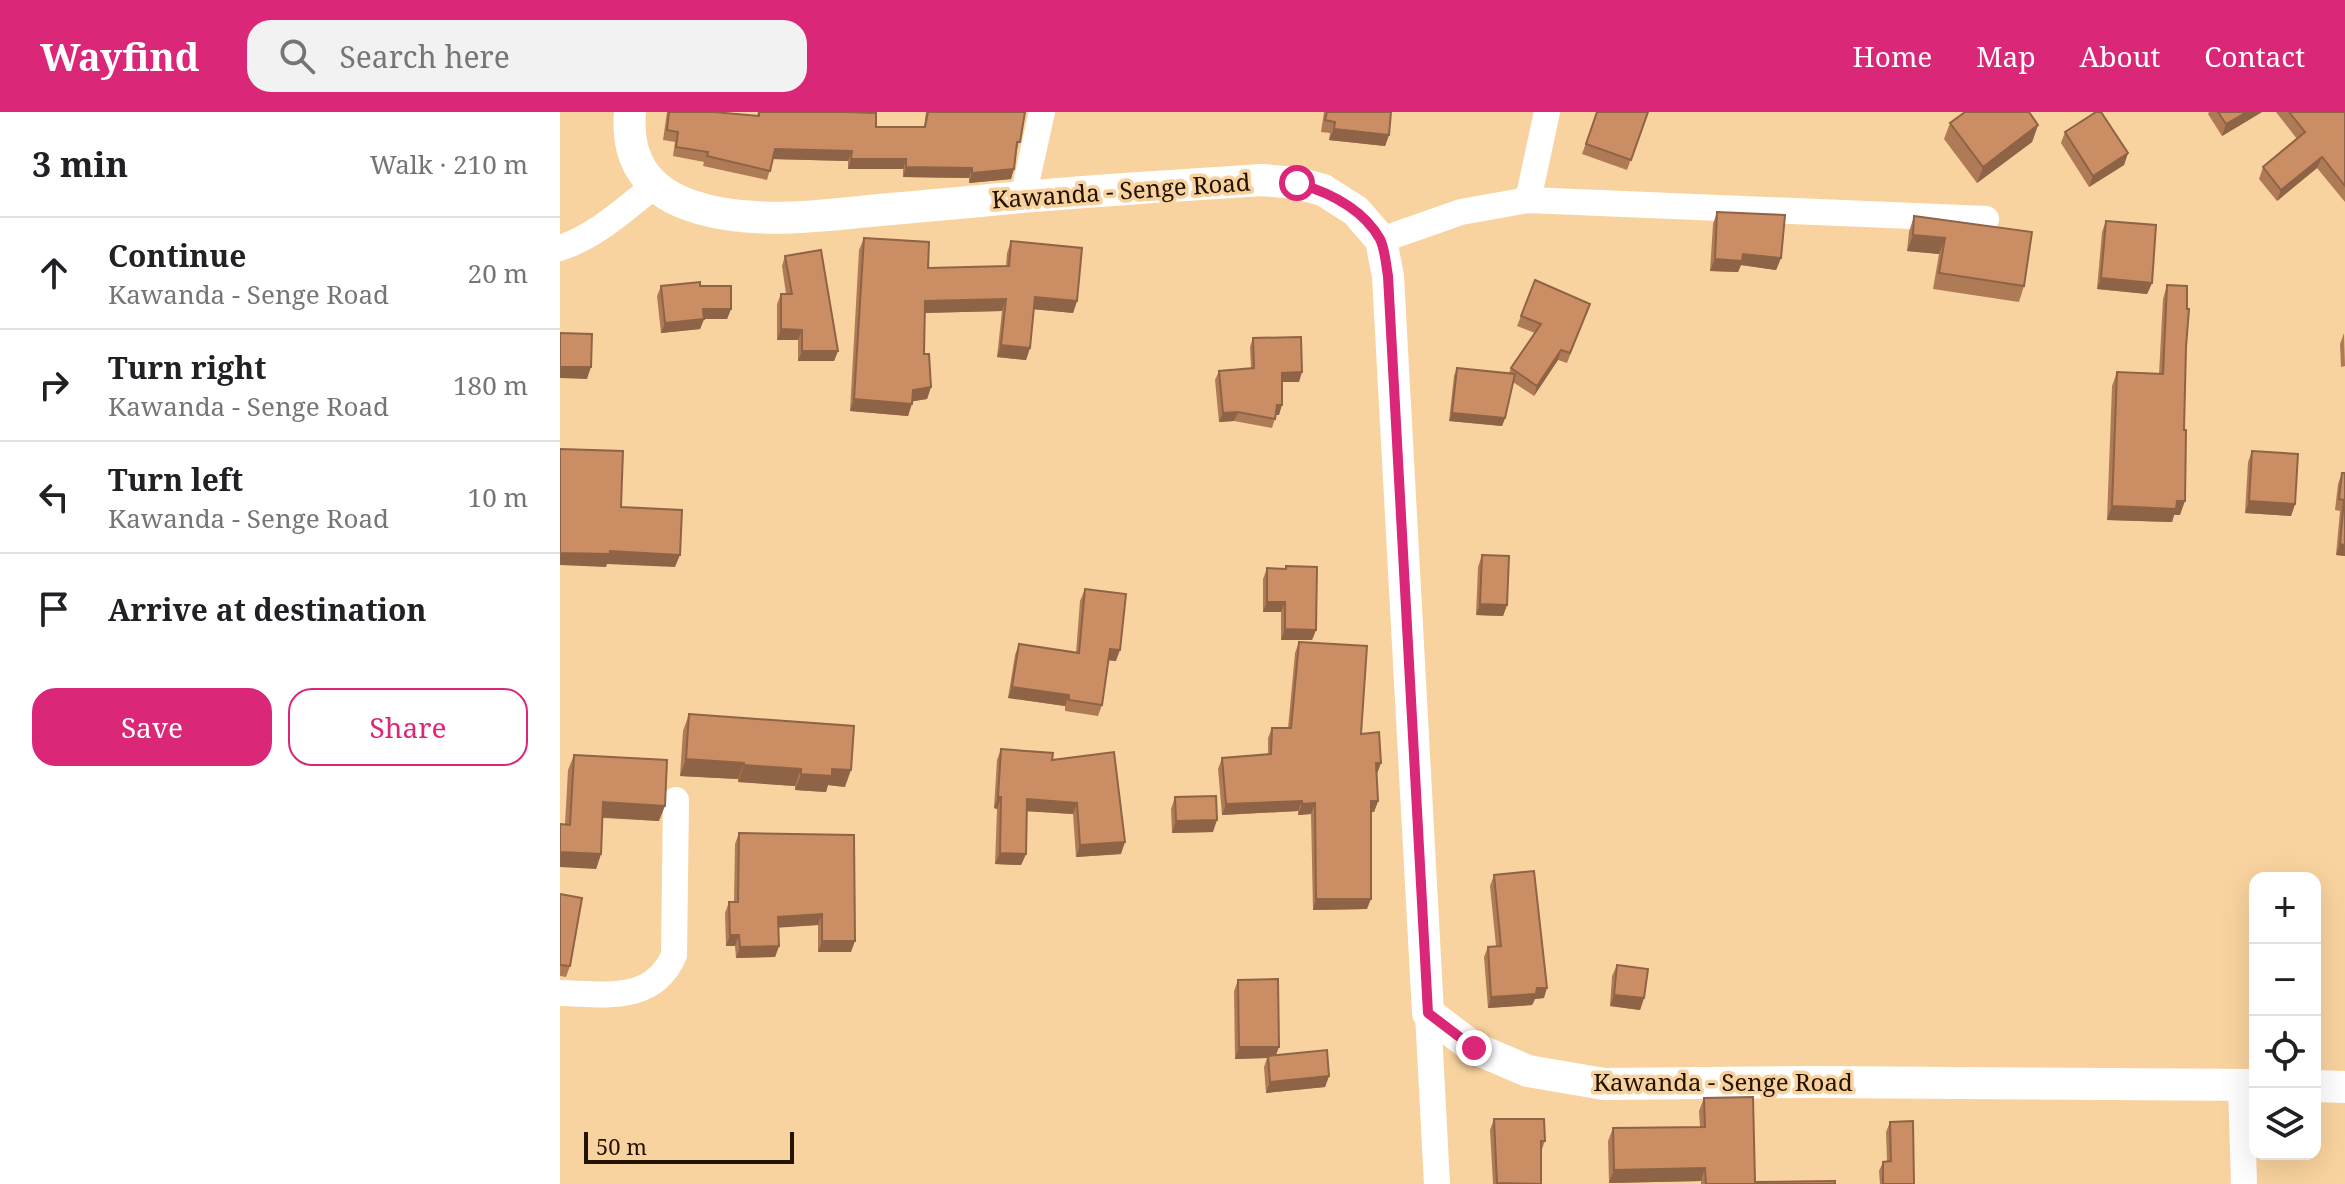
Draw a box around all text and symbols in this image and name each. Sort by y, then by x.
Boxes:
search box [247,20,807,92]
text: Wayfind [40,30,199,82]
icon: search [275,34,319,78]
text: Search here [339,36,510,77]
text: Home [1853,37,1932,75]
text: Map [1976,37,2036,75]
text: About [2080,37,2160,75]
text: Contact [2204,37,2305,75]
text: 3 min [32,141,128,187]
text: Walk · 210 m [370,146,528,182]
street label: Kawanda - Senge Road [990,164,1252,216]
route start [1279,165,1315,201]
text: Continue [108,235,246,276]
icon: ahead [32,251,76,295]
text: 20 m [468,255,528,291]
text: Kawanda - Senge Road [108,276,389,312]
text: Turn right [108,347,266,388]
icon: right [32,363,76,407]
text: 180 m [453,367,528,403]
text: Kawanda - Senge Road [108,388,389,424]
text: Turn left [108,459,243,500]
icon: left [32,475,76,519]
text: 10 m [468,479,528,515]
text: Kawanda - Senge Road [108,500,389,536]
icon: arrive [32,587,76,631]
text: Arrive at destination [108,589,427,630]
button: Save [32,688,272,766]
button: Share [288,688,528,766]
map controls [2249,872,2321,1160]
button: + [2249,872,2321,944]
button: − [2249,944,2321,1016]
button: locate [2249,1016,2321,1088]
route end [1456,1030,1492,1066]
street label: Kawanda - Senge Road [1593,1065,1853,1098]
button: layers [2249,1088,2321,1160]
scale bar [584,1128,794,1164]
text: 50 m [596,1131,647,1161]

